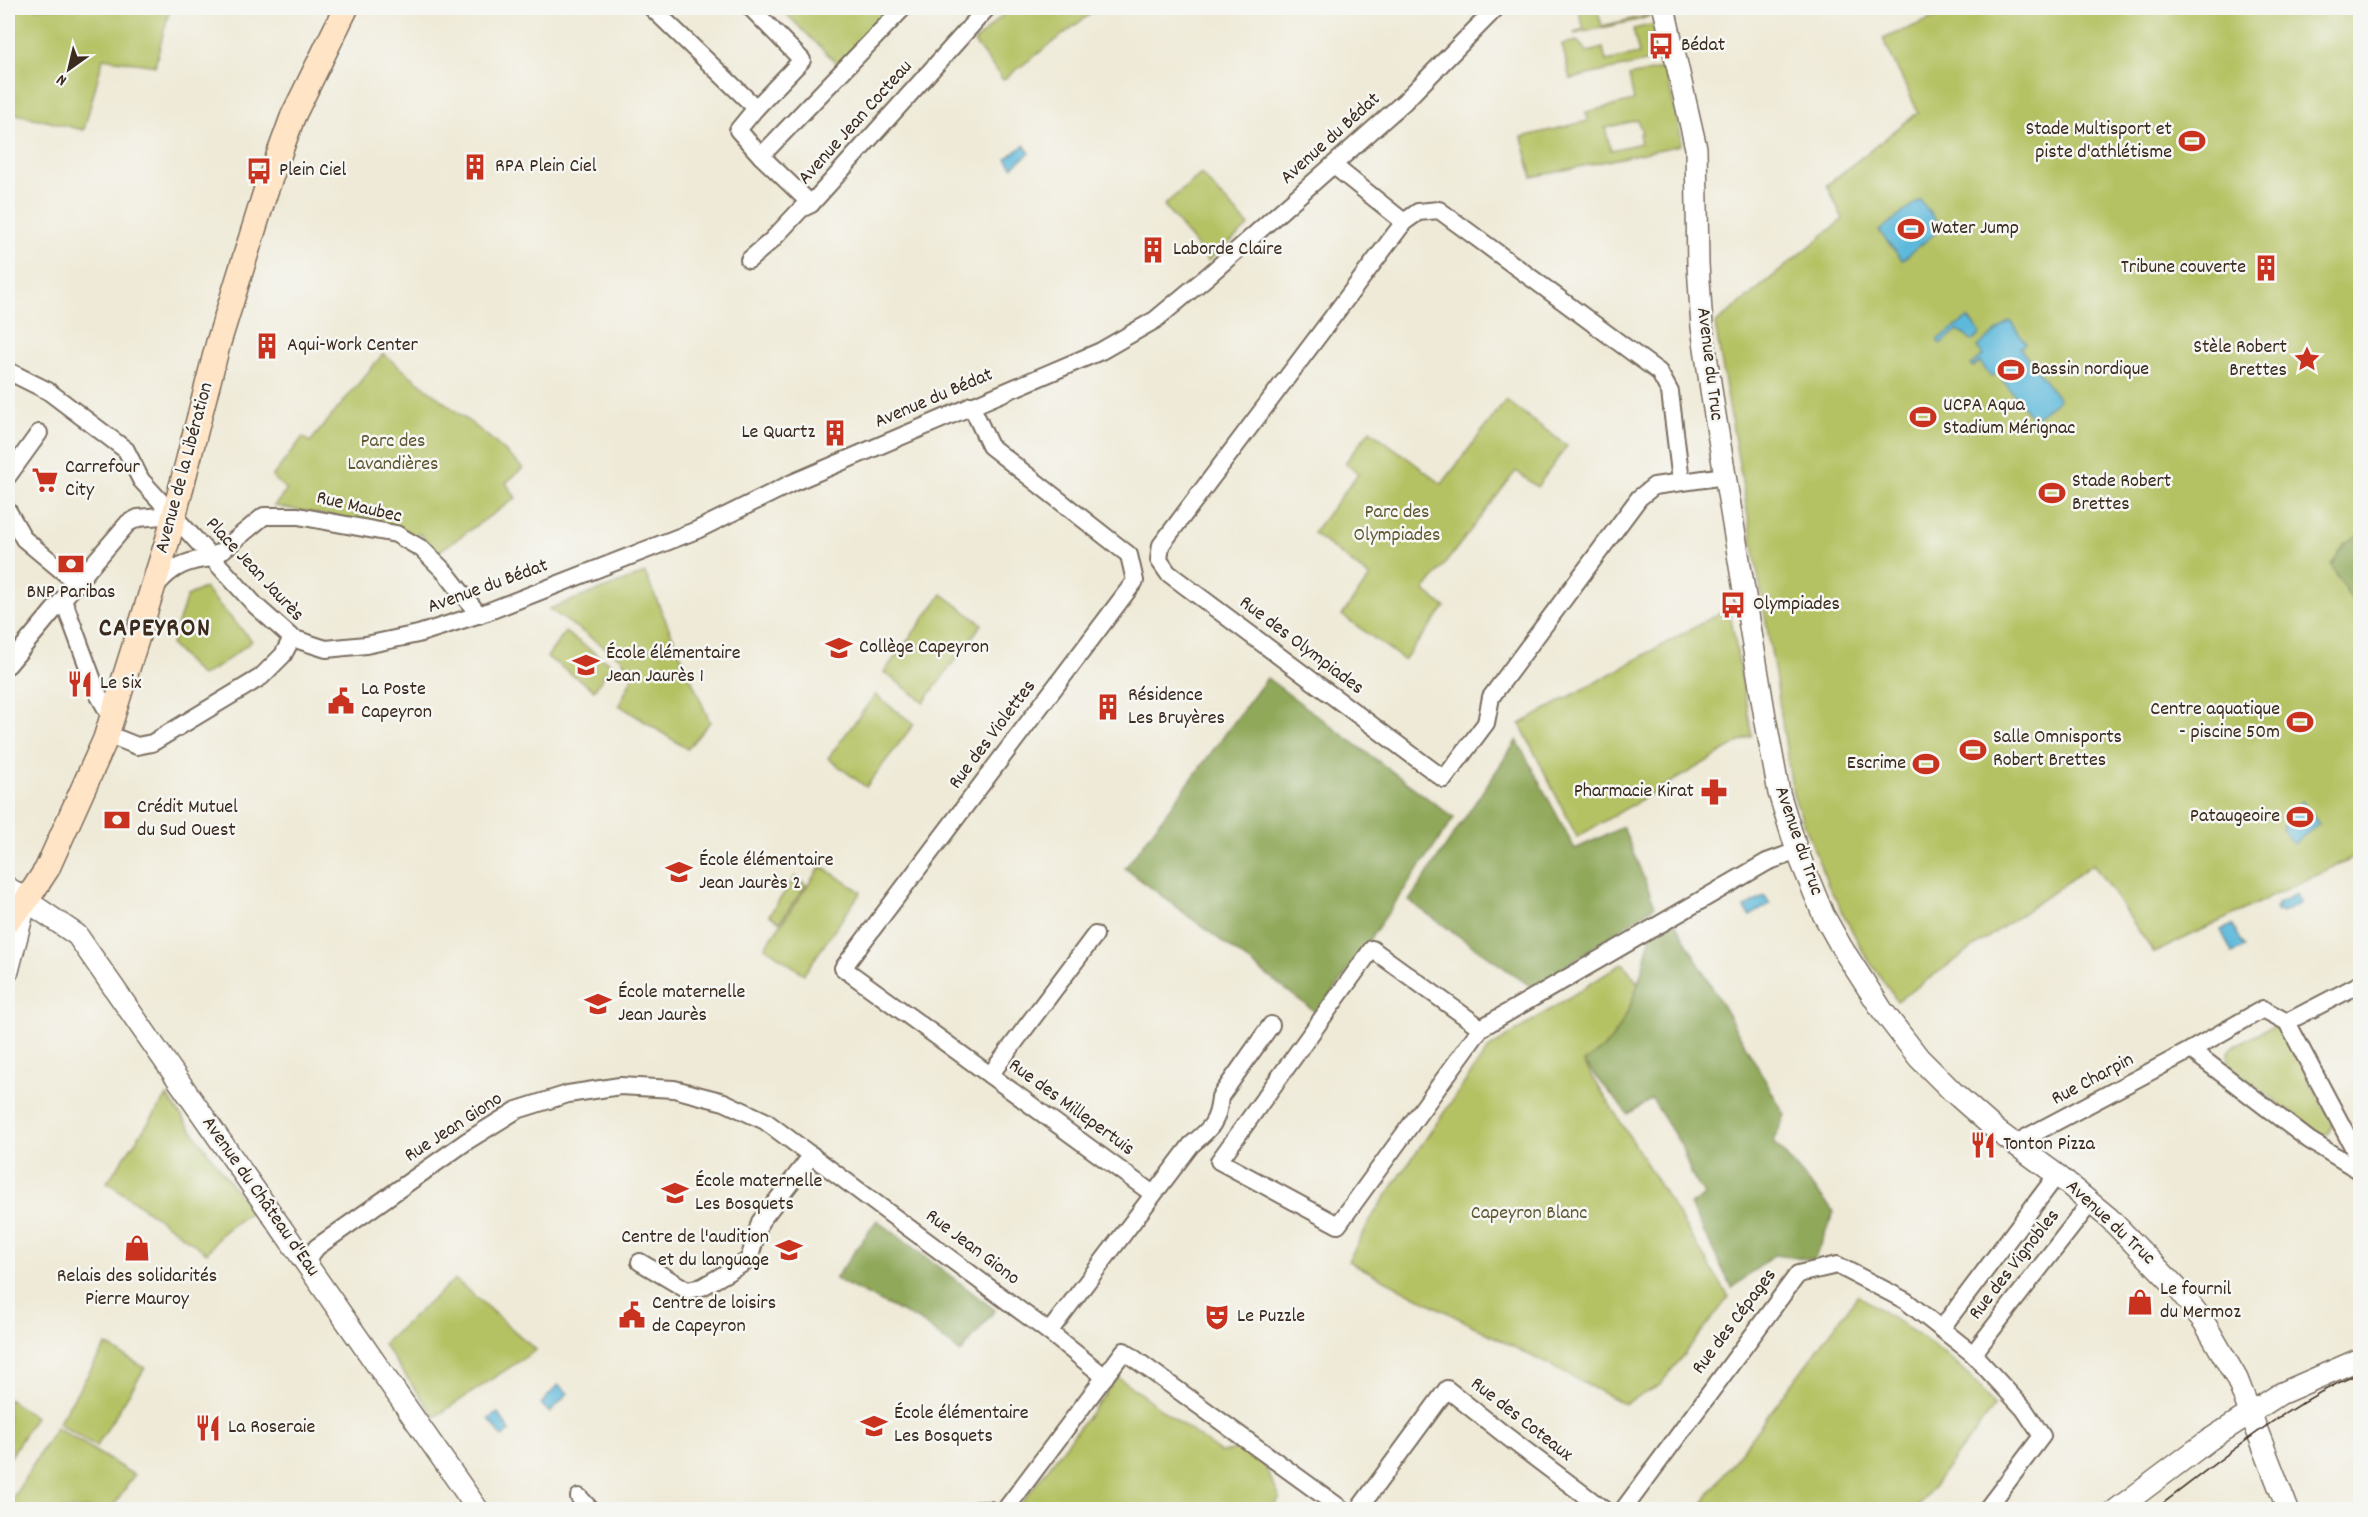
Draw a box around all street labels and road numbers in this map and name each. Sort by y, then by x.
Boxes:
street label: Avenue Jean Cocteau [792,54,920,192]
street label: Avenue du Bédat [1275,86,1387,192]
street label: Avenue du Truc [1688,306,1730,422]
street label: Avenue du Bédat [870,361,998,437]
street label: Avenue de la Libération [149,379,221,557]
street label: Rue Maubec [313,485,405,531]
street label: Place Jean Jaurès [198,512,310,628]
street label: Avenue du Bédat [424,552,552,622]
street label: Rue des Olympiades [1233,590,1369,702]
street label: Rue des Violettes [943,674,1043,796]
street label: Avenue du Truc [1766,783,1830,899]
street label: Rue Charpin [2047,1047,2139,1113]
street label: Rue des Millepertuis [1002,1053,1140,1163]
street label: Rue Jean Giono [399,1086,509,1170]
street label: Avenue du Château d'Eau [194,1111,326,1283]
street label: Avenue du Truc [2059,1174,2161,1272]
street label: Rue Jean Giono [919,1203,1025,1293]
street label: Rue des Vignobles [1963,1204,2067,1326]
street label: Rue des Cépages [1686,1263,1784,1381]
street label: Rue des Coteaux [1464,1371,1579,1469]

